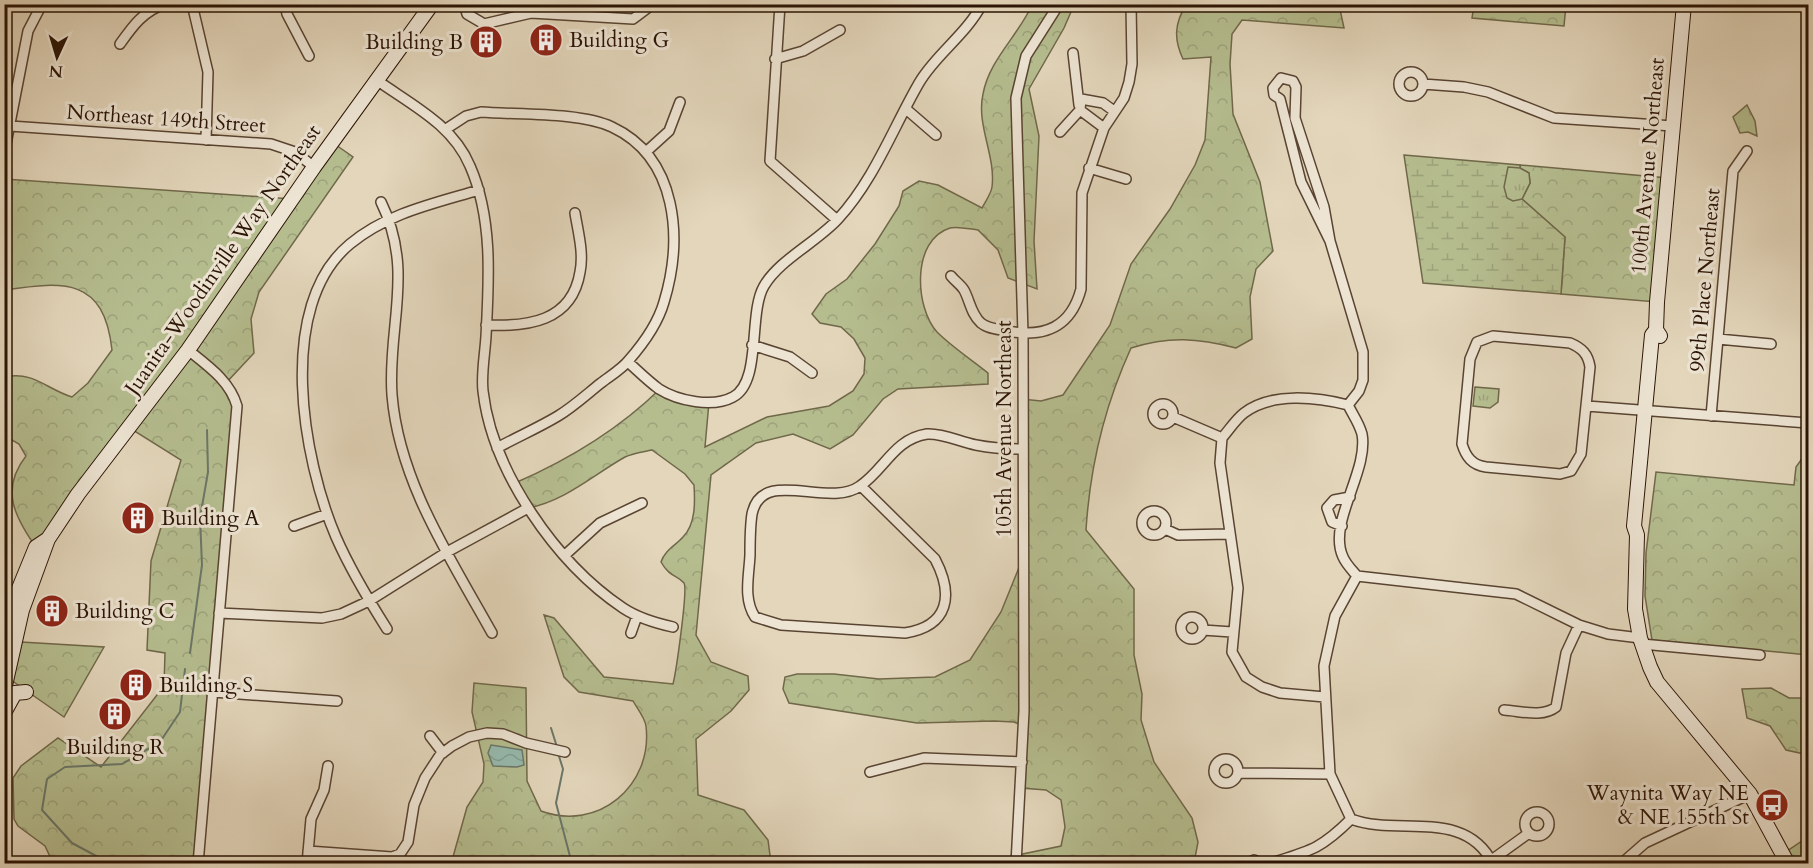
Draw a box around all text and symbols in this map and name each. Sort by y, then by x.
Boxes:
building icon: Building G [528,22,564,58]
building icon: Building B [468,24,504,60]
place label: Building G [569,26,669,55]
north arrow [27,27,87,87]
place label: Building B [365,28,463,57]
street label: 100th Avenue Northeast [1624,56,1672,275]
text: N [48,60,64,82]
street label: Northeast 149th Street [65,98,267,140]
street label: Juanita-Woodinville Way Northeast [116,119,328,404]
street label: 99th Place Northeast [1683,187,1728,373]
street label: 105th Avenue Northeast [990,320,1019,538]
building icon: Building A [120,500,156,536]
place label: Building A [161,504,259,533]
building icon: Building C [34,593,70,629]
place label: Building C [75,597,175,626]
building icon: Building S [118,667,154,703]
place label: Building S [159,671,253,700]
building icon: Building R [97,696,133,732]
place label: Building R [66,733,164,762]
place label: Waynita Way NE & NE 155th St [1586,779,1749,832]
bus stop icon: Waynita Way NE & NE 155th St [1754,787,1790,823]

